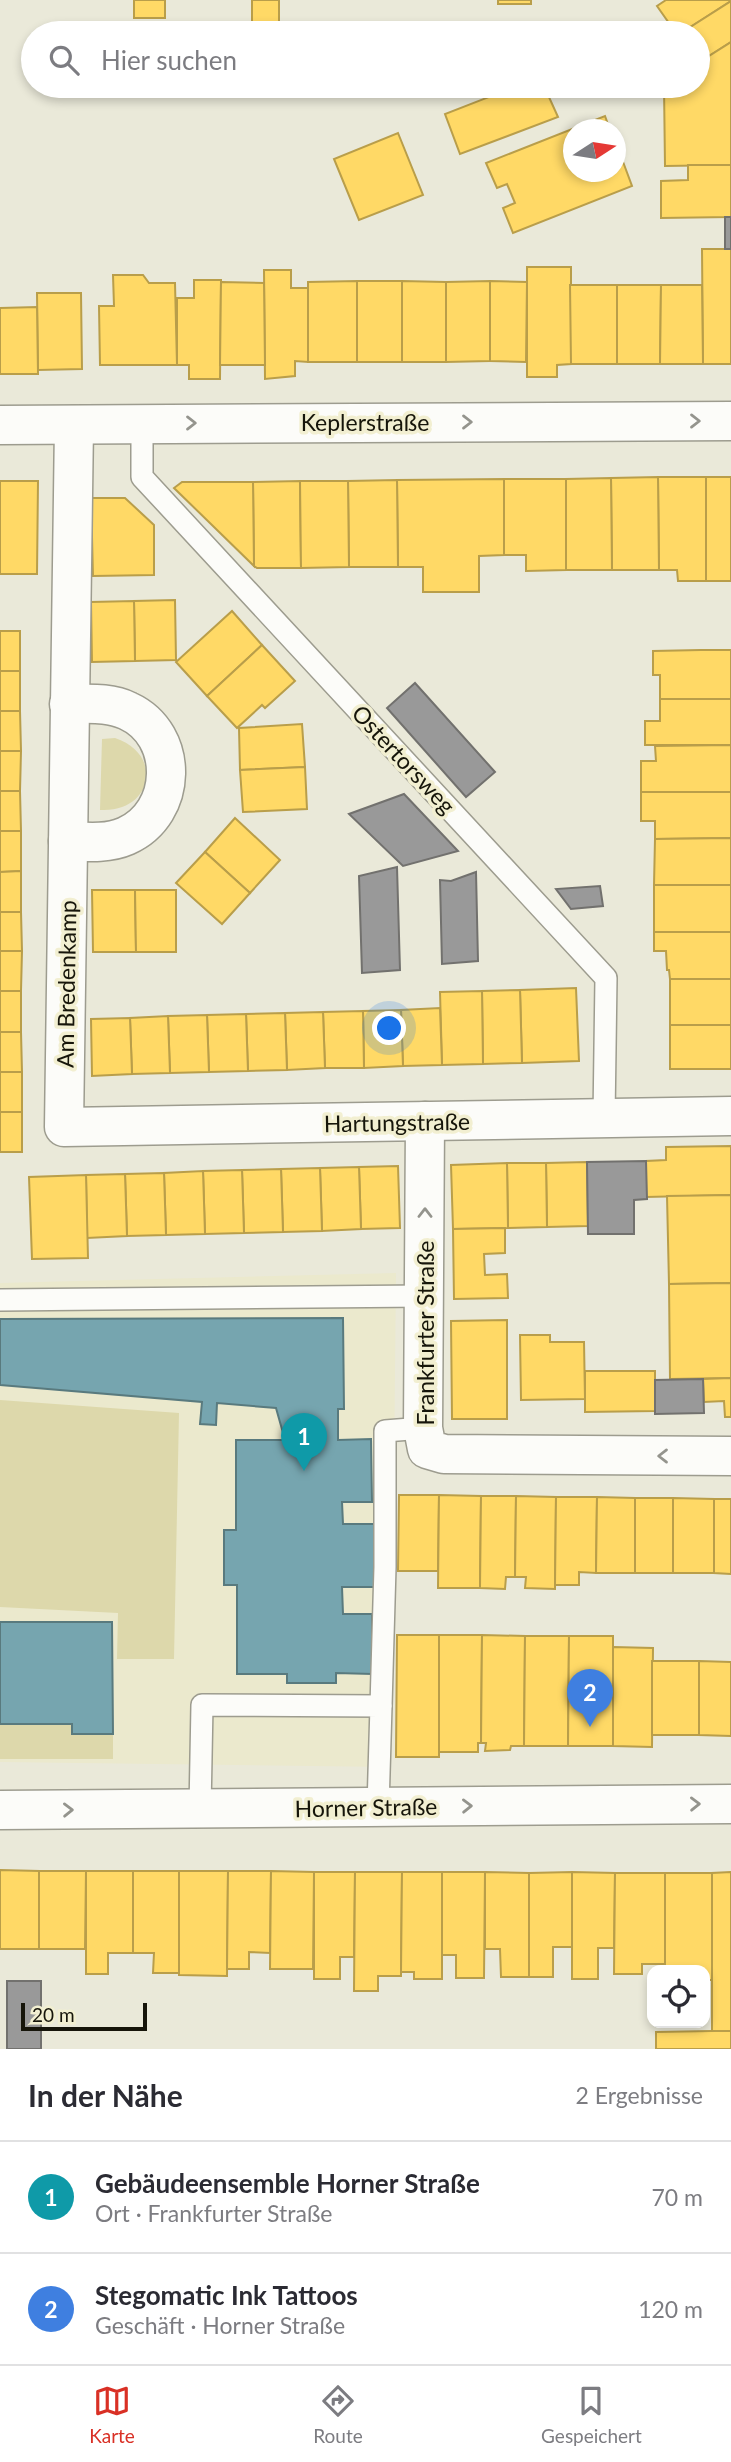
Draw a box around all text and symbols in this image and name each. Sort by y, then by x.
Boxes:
search box [21,21,710,98]
icon: search [45,41,83,79]
text: Hier suchen [101,44,237,76]
north arrow [563,119,626,182]
street label: Keplerstraße [301,408,429,436]
one-way arrow [690,413,700,429]
one-way arrow [462,414,473,430]
one-way arrow [186,415,196,431]
street label: Ostertorsweg [347,699,461,819]
street label: Am Bredenkamp [51,900,81,1068]
your location [372,1011,406,1045]
street label: Hartungstraße [324,1107,470,1137]
one-way arrow [417,1208,433,1218]
street label: Frankfurter Straße [411,1241,439,1425]
pin: 1 [281,1413,327,1471]
one-way arrow [657,1448,668,1464]
pin: 2 [567,1669,613,1727]
street label: Horner Straße [294,1792,438,1822]
one-way arrow [690,1796,700,1812]
one-way arrow [462,1798,473,1814]
one-way arrow [63,1802,74,1817]
map controls [647,1965,710,2028]
button: locate [647,1965,710,2028]
scale bar [21,2000,147,2032]
text: 20 m [32,2003,75,2026]
text: In der Nähe [28,2077,183,2113]
text: 2 Ergebnisse [575,2081,703,2109]
text: Gebäudeensemble Horner Straße [95,2167,480,2199]
text: 1 [44,2183,58,2211]
text: 70 m [652,2183,703,2211]
text: Ort · Frankfurter Straße [95,2199,332,2227]
text: Stegomatic Ink Tattoos [95,2279,358,2311]
text: 2 [44,2295,58,2323]
text: 120 m [638,2295,703,2323]
text: Geschäft · Horner Straße [95,2311,345,2339]
tab: Karte [89,2382,135,2447]
tab: Route [313,2382,363,2447]
tab: Gespeichert [541,2382,642,2447]

